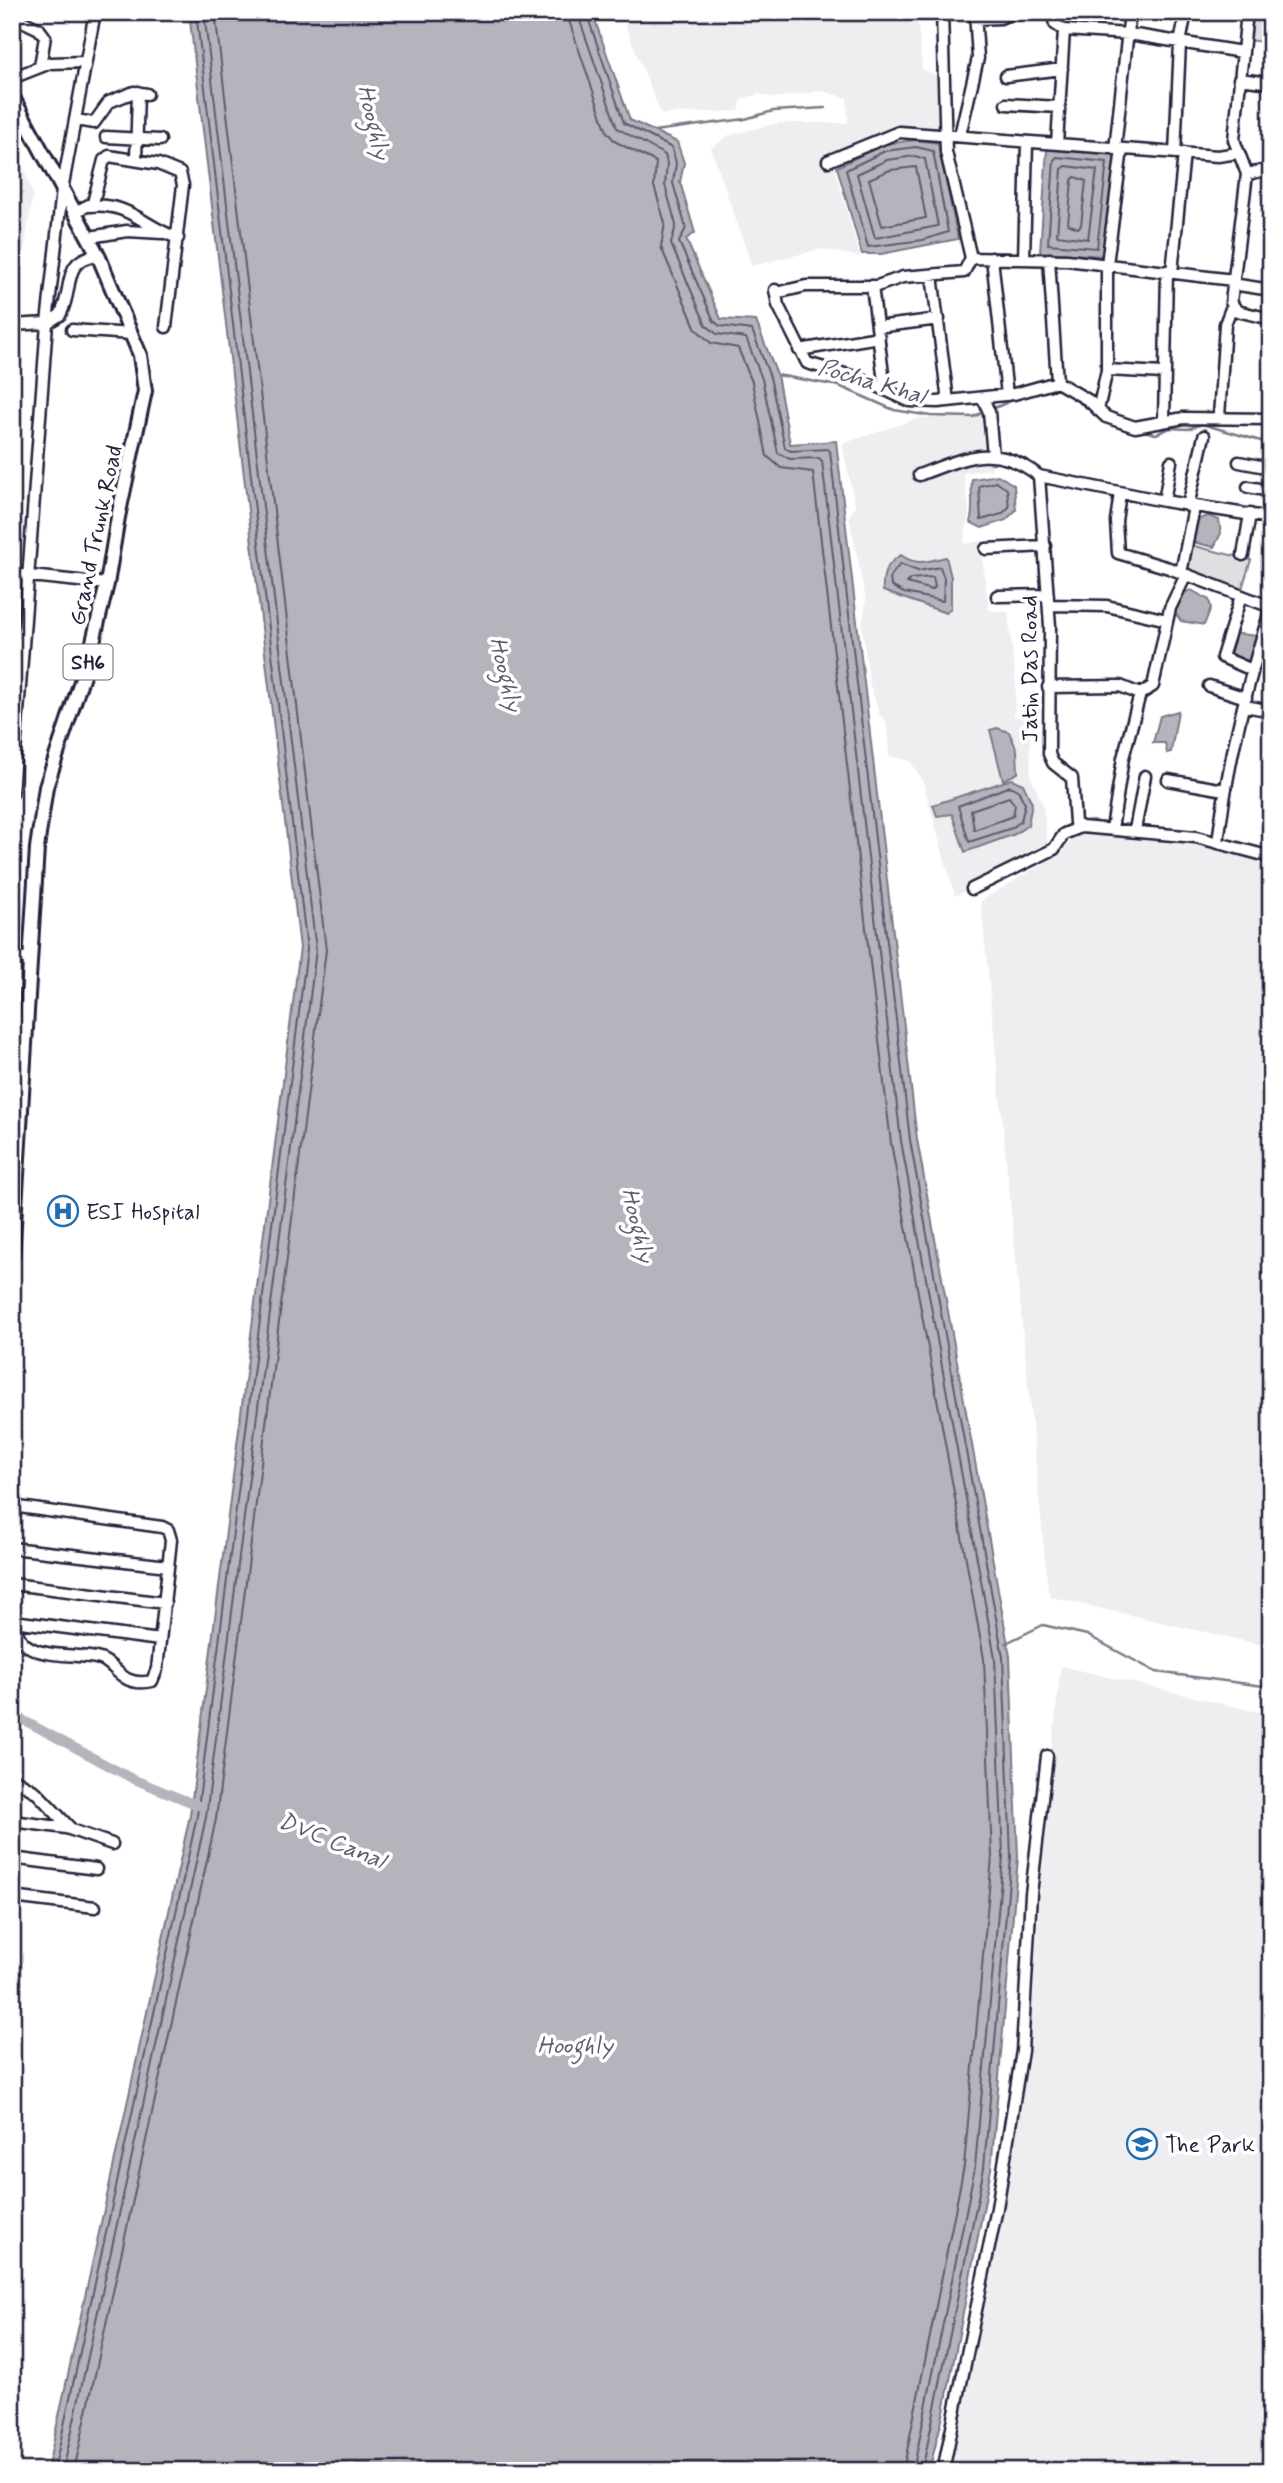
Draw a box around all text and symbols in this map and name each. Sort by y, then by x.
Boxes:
water label: Hooghly [346,82,397,165]
water label: Pocha Khal [814,352,932,413]
street label: Grand Trunk Road [63,442,131,628]
street label: Jatin Das Road [1016,595,1046,743]
water label: Hooghly [478,634,529,717]
road number: SH6 [64,644,112,680]
water label: Hooghly [610,1185,661,1268]
hospital icon: ESI Hospital [46,1194,80,1228]
place label: ESI Hospital [86,1198,200,1228]
water label: DVC Canal [273,1806,392,1878]
water label: Hooghly [537,2031,614,2065]
school or university icon: The Park [1125,2127,1159,2161]
place label: The Park [1165,2131,1255,2161]

